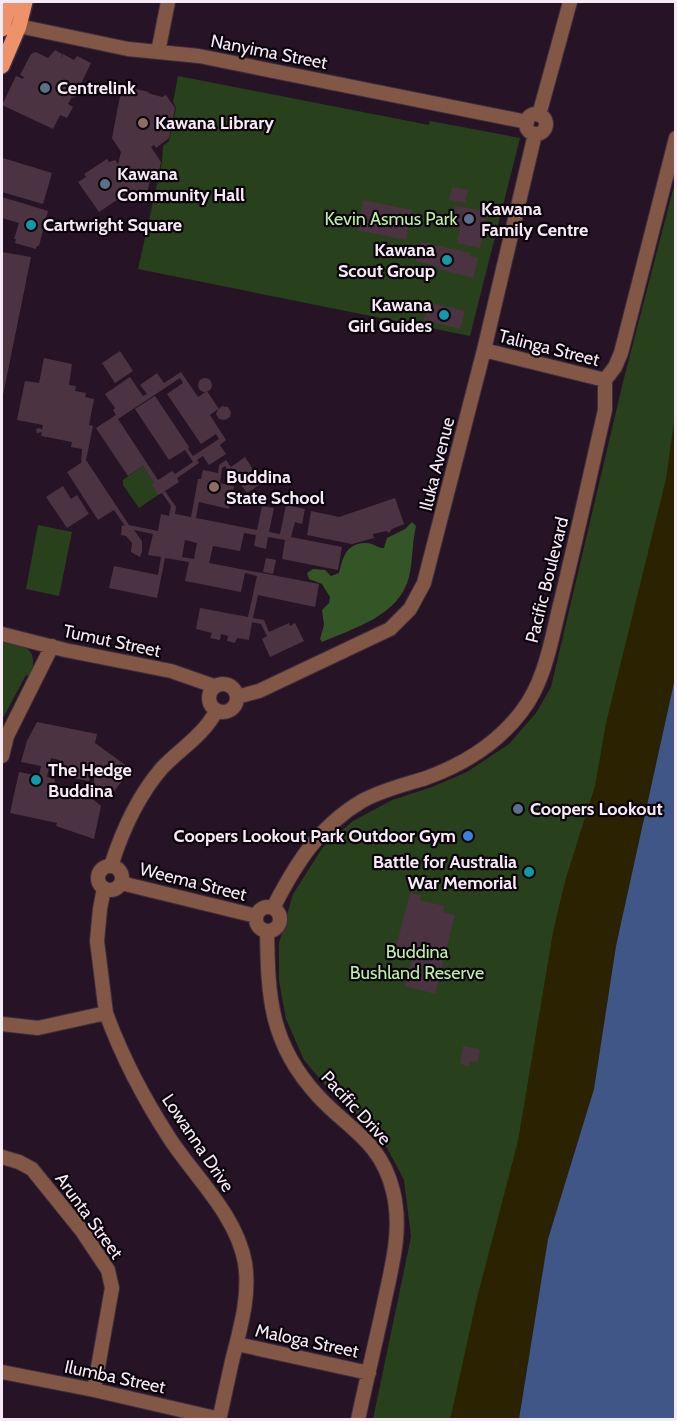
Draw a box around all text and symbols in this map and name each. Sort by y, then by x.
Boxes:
street label: Nanyima Street [209,30,329,74]
place label: Centrelink [57,77,136,99]
marker: Centrelink [38,81,52,95]
place label: Kawana Library [155,112,274,134]
marker: Kawana Library [136,116,150,130]
place label: Kawana Community Hall [117,163,245,206]
marker: Kawana Community Hall [98,177,112,191]
place label: Kawana Family Centre [481,198,588,241]
park label: Kevin Asmus Park [324,208,459,230]
marker: Kawana Family Centre [462,212,476,226]
place label: Cartwright Square [43,214,182,236]
marker: Cartwright Square [24,218,38,232]
place label: Kawana Scout Group [338,239,435,282]
marker: Kawana Scout Group [440,253,454,267]
place label: Kawana Girl Guides [348,294,432,337]
marker: Kawana Girl Guides [437,308,451,322]
street label: Talinga Street [496,325,602,371]
street label: Iluka Avenue [415,415,459,513]
place label: Buddina State School [226,466,325,509]
marker: Buddina State School [207,480,221,494]
street label: Pacific Boulevard [521,515,573,645]
street label: Tumut Street [61,620,163,662]
place label: The Hedge Buddina [48,759,132,802]
marker: The Hedge Buddina [29,773,43,787]
place label: Coopers Lookout [530,798,663,820]
marker: Coopers Lookout [511,802,525,816]
place label: Coopers Lookout Park Outdoor Gym [174,825,456,847]
marker: Coopers Lookout Park Outdoor Gym [461,829,475,843]
place label: Battle for Australia War Memorial [373,851,517,894]
street label: Weema Street [137,858,249,906]
marker: Battle for Australia War Memorial [522,865,536,879]
park label: Buddina Bushland Reserve [350,941,484,984]
street label: Pacific Drive [316,1066,396,1150]
street label: Lowanna Drive [157,1090,239,1196]
street label: Arunta Street [50,1169,128,1263]
street label: Maloga Street [253,1319,361,1363]
street label: Ilumba Street [62,1356,168,1398]

